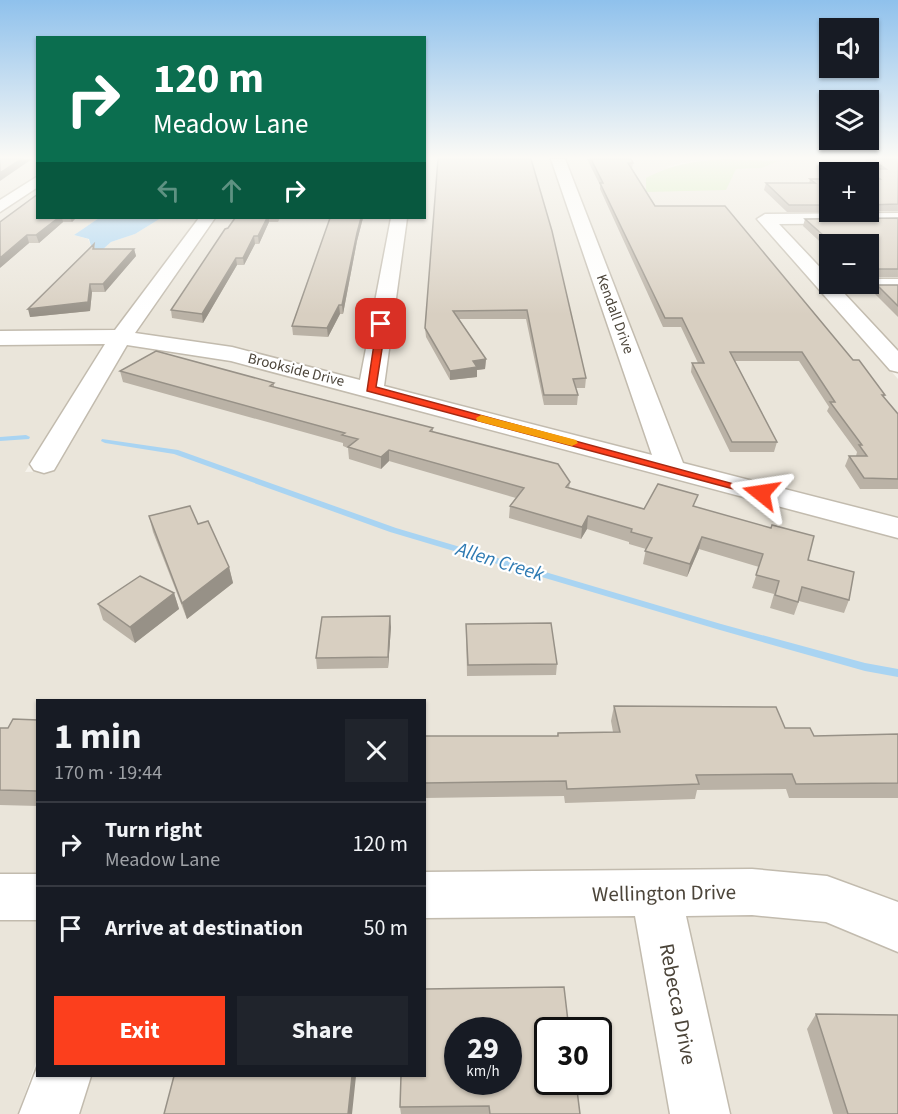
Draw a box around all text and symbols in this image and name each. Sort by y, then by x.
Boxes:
map controls [819,18,879,294]
button: sound [819,18,879,78]
text: 120 m [153,49,264,109]
icon: right [54,60,132,138]
button: layers [819,90,879,150]
text: Meadow Lane [153,105,308,144]
button: + [819,162,879,222]
icon: left [152,174,185,207]
icon: ahead [215,174,248,207]
icon: right [278,174,311,207]
button: − [819,234,879,294]
street label: Kendall Drive [591,271,639,357]
pin [355,298,406,349]
icon: arrive [364,307,397,340]
street label: Brookside Drive [246,348,346,392]
position arrow [729,461,793,525]
water label: Allen Creek [451,535,548,589]
text: 1 min [54,711,142,762]
button: close [345,719,408,782]
text: 170 m · 19:44 [54,759,162,787]
text: Turn right [105,814,202,846]
icon: right [54,828,87,861]
text: 120 m [353,828,408,860]
text: Meadow Lane [105,846,220,874]
street label: Wellington Drive [592,877,736,909]
icon: arrive [54,912,87,945]
text: Arrive at destination [105,912,303,944]
text: 50 m [363,912,408,944]
street label: Rebecca Drive [652,941,704,1067]
button: Exit [54,996,225,1065]
button: Share [237,996,408,1065]
speed limit sign: 30 [534,1017,612,1095]
text: 29 [467,1027,499,1070]
text: km/h [466,1061,500,1082]

